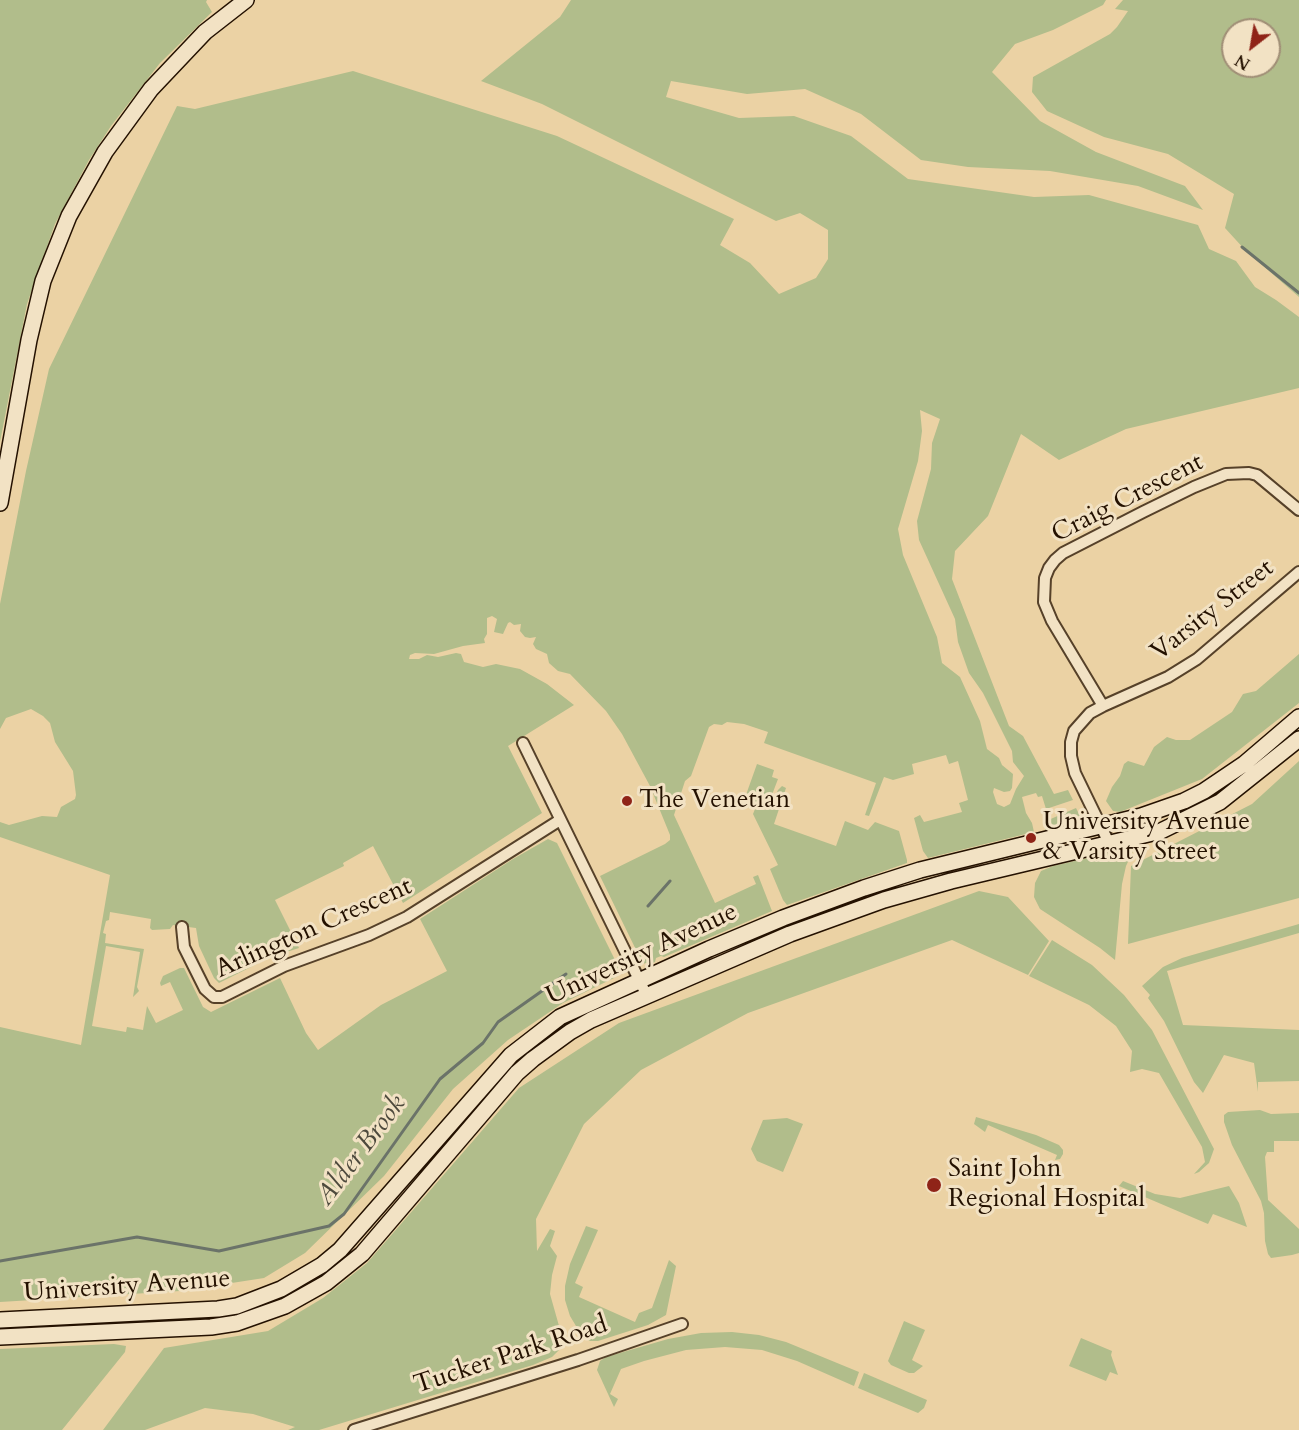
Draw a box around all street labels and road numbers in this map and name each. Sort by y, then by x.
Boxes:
street label: Craig Crescent [1047,447,1209,551]
street label: Varsity Street [1145,553,1281,669]
street label: Arlington Crescent [211,872,417,986]
street label: University Avenue [542,897,742,1013]
street label: University Avenue [23,1264,231,1310]
street label: Tucker Park Road [410,1310,612,1402]

